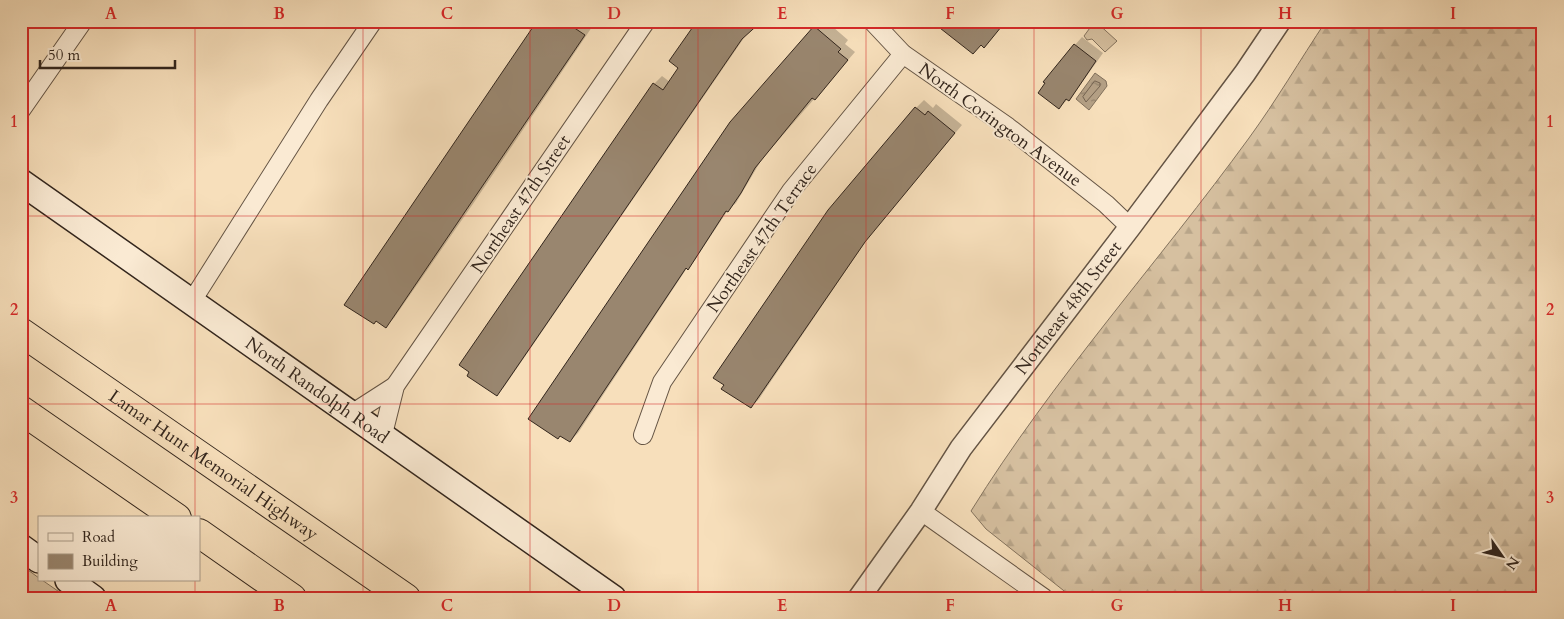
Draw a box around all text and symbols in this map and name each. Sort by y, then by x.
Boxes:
text: A [105,3,117,25]
text: B [273,3,285,25]
text: C [441,3,453,25]
text: D [607,3,621,25]
text: E [777,3,787,25]
text: F [945,3,955,25]
text: G [1110,3,1124,25]
text: H [1278,3,1292,25]
text: I [1450,3,1456,25]
scale bar [40,38,175,70]
text: 50 m [48,45,80,65]
street label: North Corington Avenue [913,57,1087,193]
text: 1 [10,111,18,133]
text: 1 [1546,111,1554,133]
street label: Northeast 47th Street [465,130,577,278]
street label: Northeast 47th Terrace [701,158,823,318]
street label: Northeast 48th Street [1009,236,1128,380]
text: 2 [10,299,18,321]
text: 2 [1546,299,1554,321]
street label: North Randolph Road [240,331,394,450]
street label: Lamar Hunt Memorial Highway [104,384,324,547]
text: 3 [10,487,18,509]
text: 3 [1546,487,1554,509]
legend [38,516,200,582]
text: Road [82,527,115,547]
north arrow [1476,532,1526,582]
text: Building [82,551,138,571]
text: N [1501,553,1524,573]
text: A [105,595,117,617]
text: B [273,595,285,617]
text: C [441,595,453,617]
text: D [607,595,621,617]
text: E [777,595,787,617]
text: F [945,595,955,617]
text: G [1110,595,1124,617]
text: H [1278,595,1292,617]
text: I [1450,595,1456,617]

